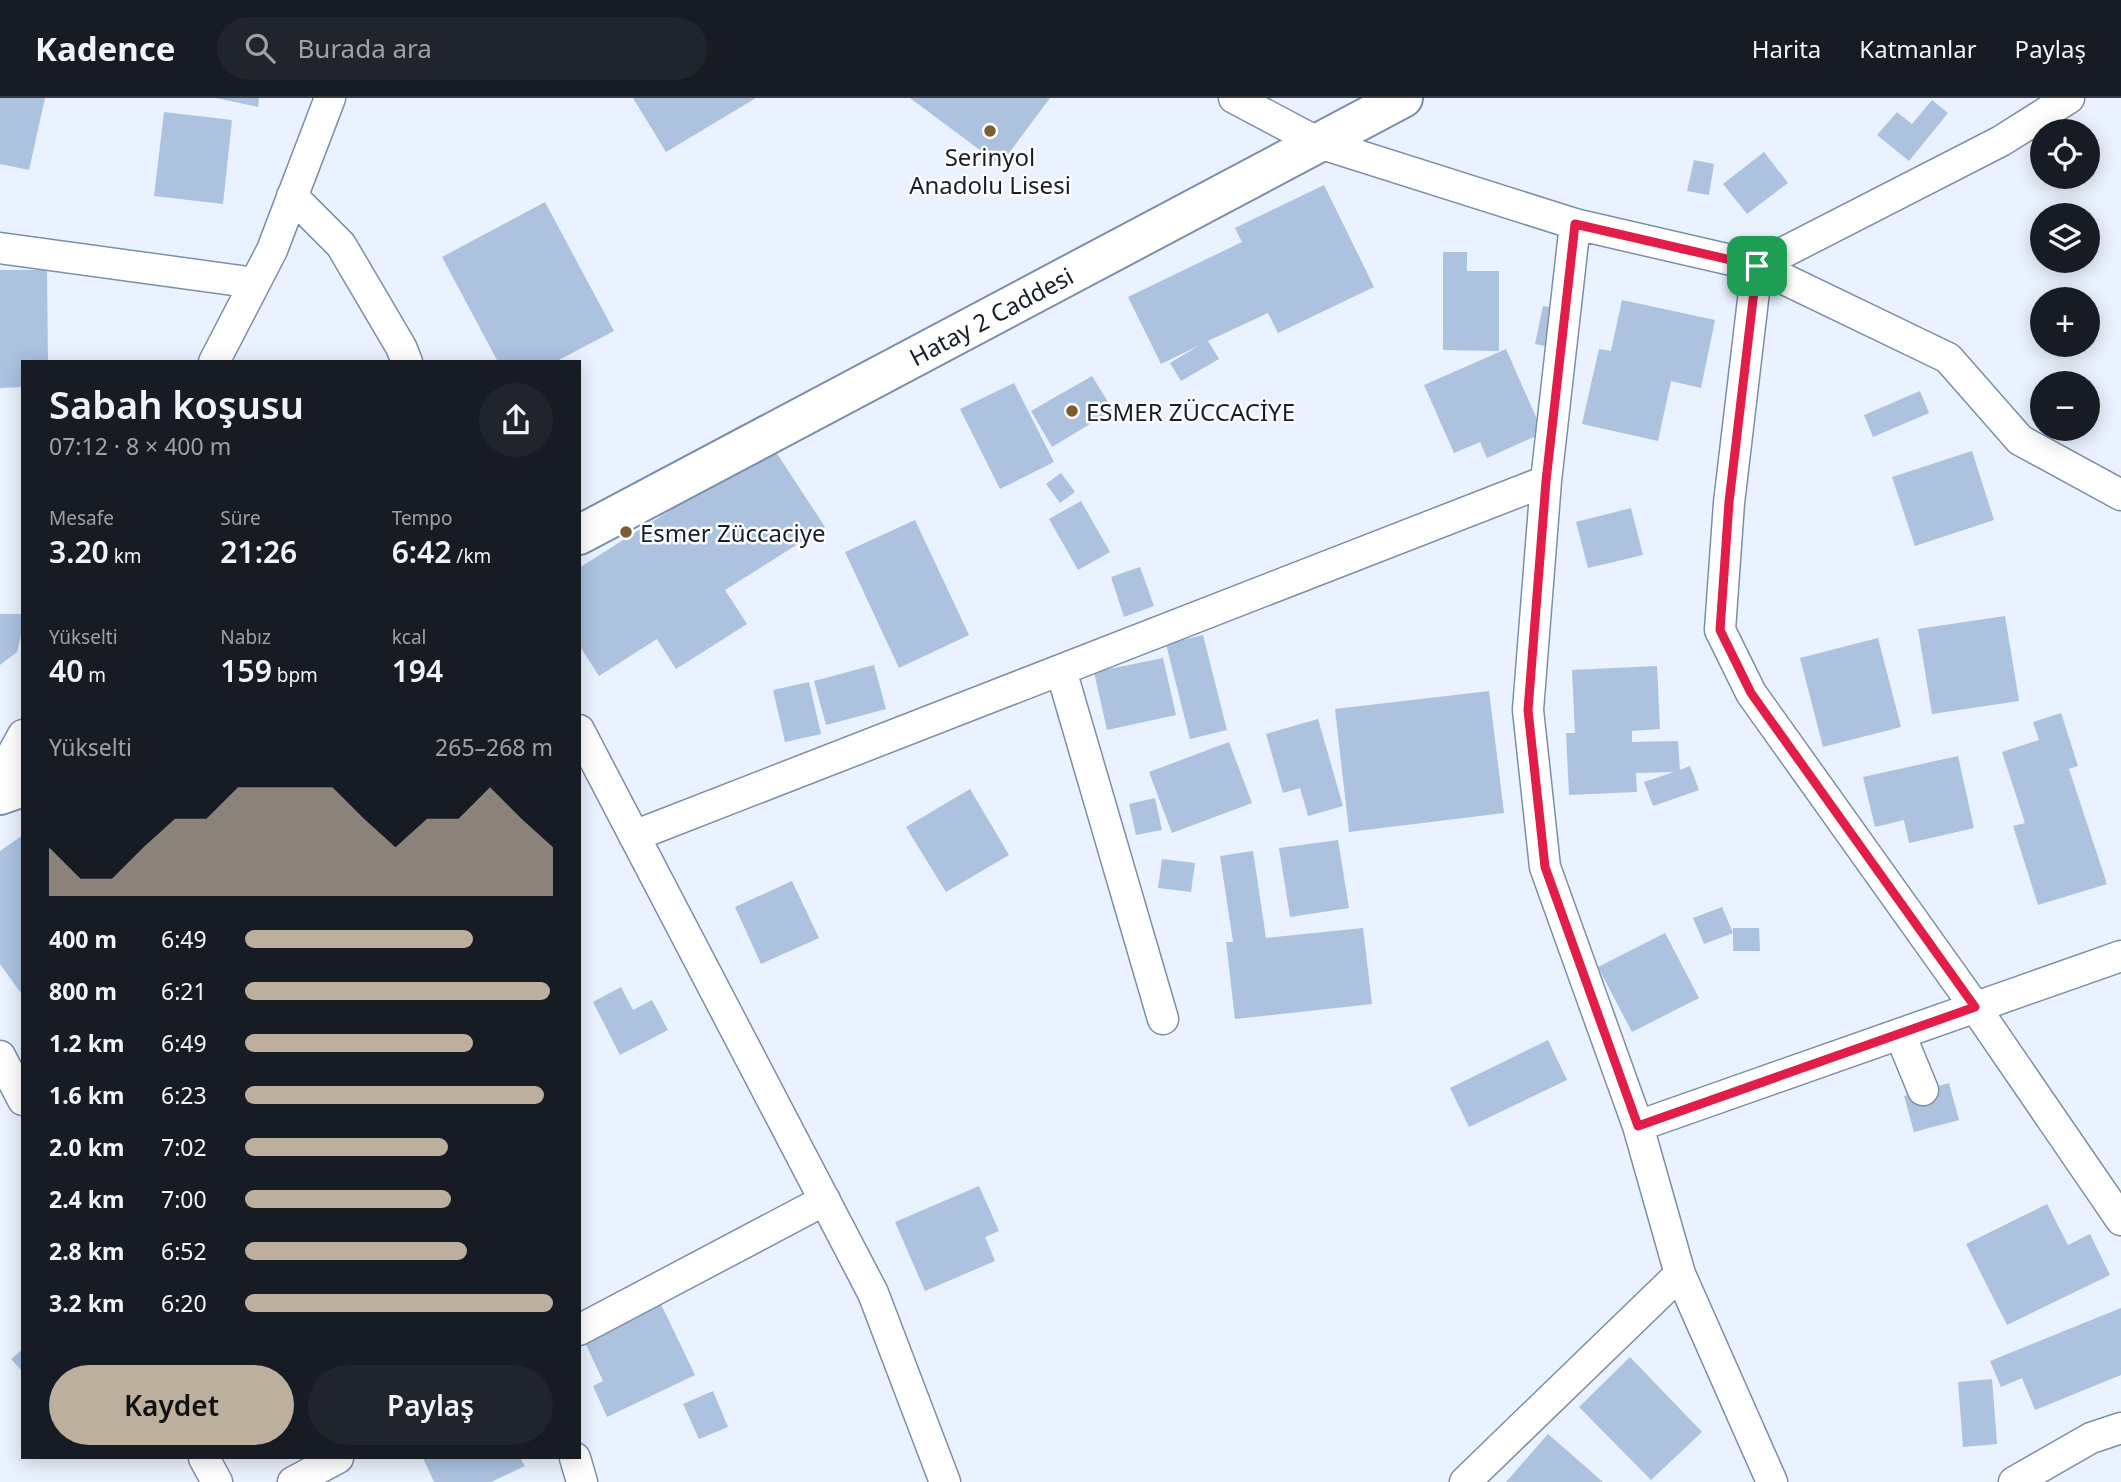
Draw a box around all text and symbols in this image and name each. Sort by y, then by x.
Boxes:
search box [217,17,707,80]
text: Kadence [35,26,175,71]
icon: search [241,29,279,67]
text: Burada ara [297,30,432,66]
text: Harita [1752,32,1821,65]
text: Katmanlar [1859,32,1977,65]
text: Paylaş [2015,32,2086,65]
map controls [2030,119,2100,441]
button: locate [2030,119,2100,189]
marker: Serinyol Anadolu Lisesi [982,123,998,139]
place label: Serinyol Anadolu Lisesi [909,140,1071,201]
button: layers [2030,203,2100,273]
pin [1727,236,1787,296]
icon: arrive [1738,247,1776,285]
street label: Hatay 2 Caddesi [903,259,1079,373]
button: + [2030,287,2100,357]
button: − [2030,371,2100,441]
text: Sabah koşusu [49,378,304,430]
button: share [479,383,553,457]
place label: ESMER ZÜCCACİYE [1086,395,1295,428]
marker: ESMER ZÜCCACİYE [1064,403,1080,419]
text: 07:12 · 8 × 400 m [49,430,231,462]
text: Mesafe [49,505,114,531]
text: Süre [220,505,261,531]
text: Tempo [392,505,453,531]
place label: Esmer Züccaciye [640,516,826,549]
marker: Esmer Züccaciye [618,524,634,540]
text: 3.20 [49,531,109,572]
text: 21:26 [220,531,297,572]
text: 6:42 [392,531,451,572]
text: km [109,543,142,569]
text: /km [451,543,491,569]
text: Yükselti [49,624,118,650]
text: Nabız [220,624,271,650]
text: kcal [392,624,426,650]
text: 40 [49,650,83,691]
text: 159 [220,650,272,691]
text: 194 [392,650,443,691]
text: m [83,662,106,688]
text: bpm [272,662,318,688]
text: Yükselti [49,731,132,763]
text: 265–268 m [435,731,553,763]
text: 400 m [49,923,117,955]
text: 6:49 [161,923,207,955]
text: 800 m [49,975,117,1007]
text: 6:21 [161,975,207,1007]
text: 1.2 km [49,1027,124,1059]
text: 6:49 [161,1027,207,1059]
text: 1.6 km [49,1079,124,1111]
text: 6:23 [161,1079,207,1111]
text: 2.0 km [49,1131,124,1163]
text: 7:02 [161,1131,207,1163]
text: 2.4 km [49,1183,124,1215]
text: 7:00 [161,1183,207,1215]
text: 2.8 km [49,1235,124,1267]
text: 6:52 [161,1235,207,1267]
text: 3.2 km [49,1287,124,1319]
text: 6:20 [161,1287,207,1319]
button: Kaydet [49,1365,294,1445]
button: Paylaş [308,1365,553,1445]

